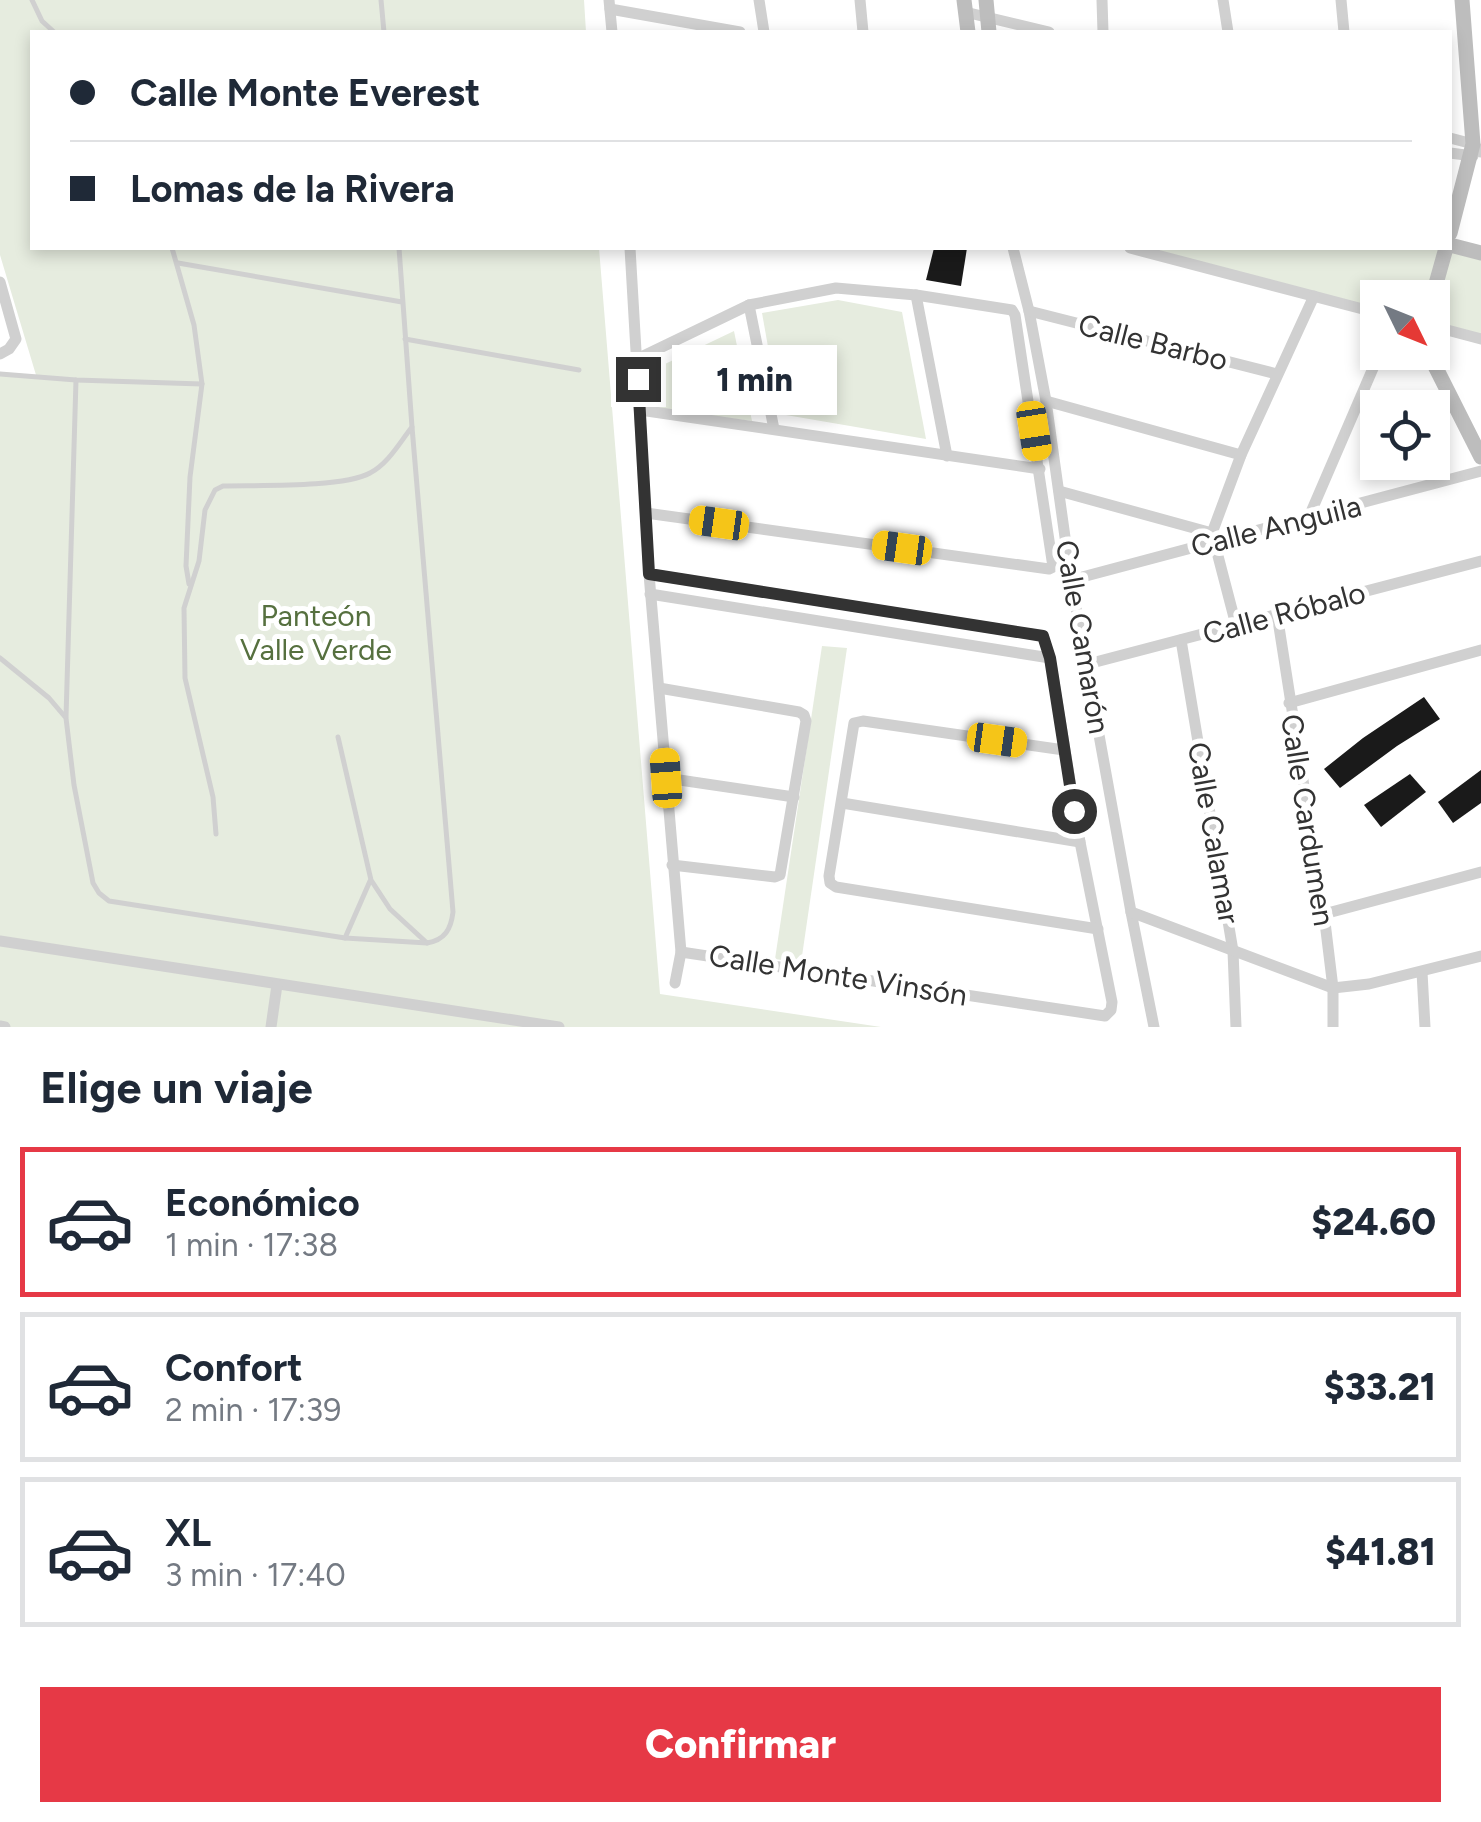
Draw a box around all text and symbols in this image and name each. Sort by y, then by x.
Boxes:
text: Calle Monte Everest [130,70,480,116]
text: Lomas de la Rivera [130,166,455,212]
north arrow [1360,280,1450,370]
map controls [1360,280,1450,480]
street label: Calle Barbo [1074,306,1232,378]
callout: 1 min [673,344,838,414]
route end [616,357,661,402]
text: 1 min [716,361,793,399]
button: locate [1360,390,1450,480]
car [1014,399,1054,463]
street label: Calle Anguila [1187,487,1365,565]
car [687,504,751,542]
car [870,529,934,567]
street label: Calle Camarón [1048,537,1118,737]
street label: Calle Róbalo [1199,574,1369,652]
park label: Panteón Valle Verde [240,597,392,668]
street label: Calle Cardumen [1273,711,1343,929]
car [965,721,1029,759]
street label: Calle Calamar [1180,739,1248,927]
car [649,747,683,809]
route start [1052,789,1097,834]
street label: Calle Monte Vinsón [706,936,970,1014]
text: Elige un viaje [40,1060,313,1114]
icon: car [45,1177,135,1267]
text: Económico [165,1180,360,1226]
text: $24.60 [1311,1199,1436,1245]
text: 1 min · 17:38 [165,1226,338,1264]
icon: car [45,1342,135,1432]
text: Confort [165,1345,302,1391]
text: $33.21 [1324,1364,1436,1410]
text: 2 min · 17:39 [165,1391,341,1429]
icon: car [45,1507,135,1597]
text: XL [165,1510,211,1556]
text: $41.81 [1325,1529,1436,1575]
text: 3 min · 17:40 [165,1556,346,1594]
button: Confirmar [40,1687,1441,1802]

